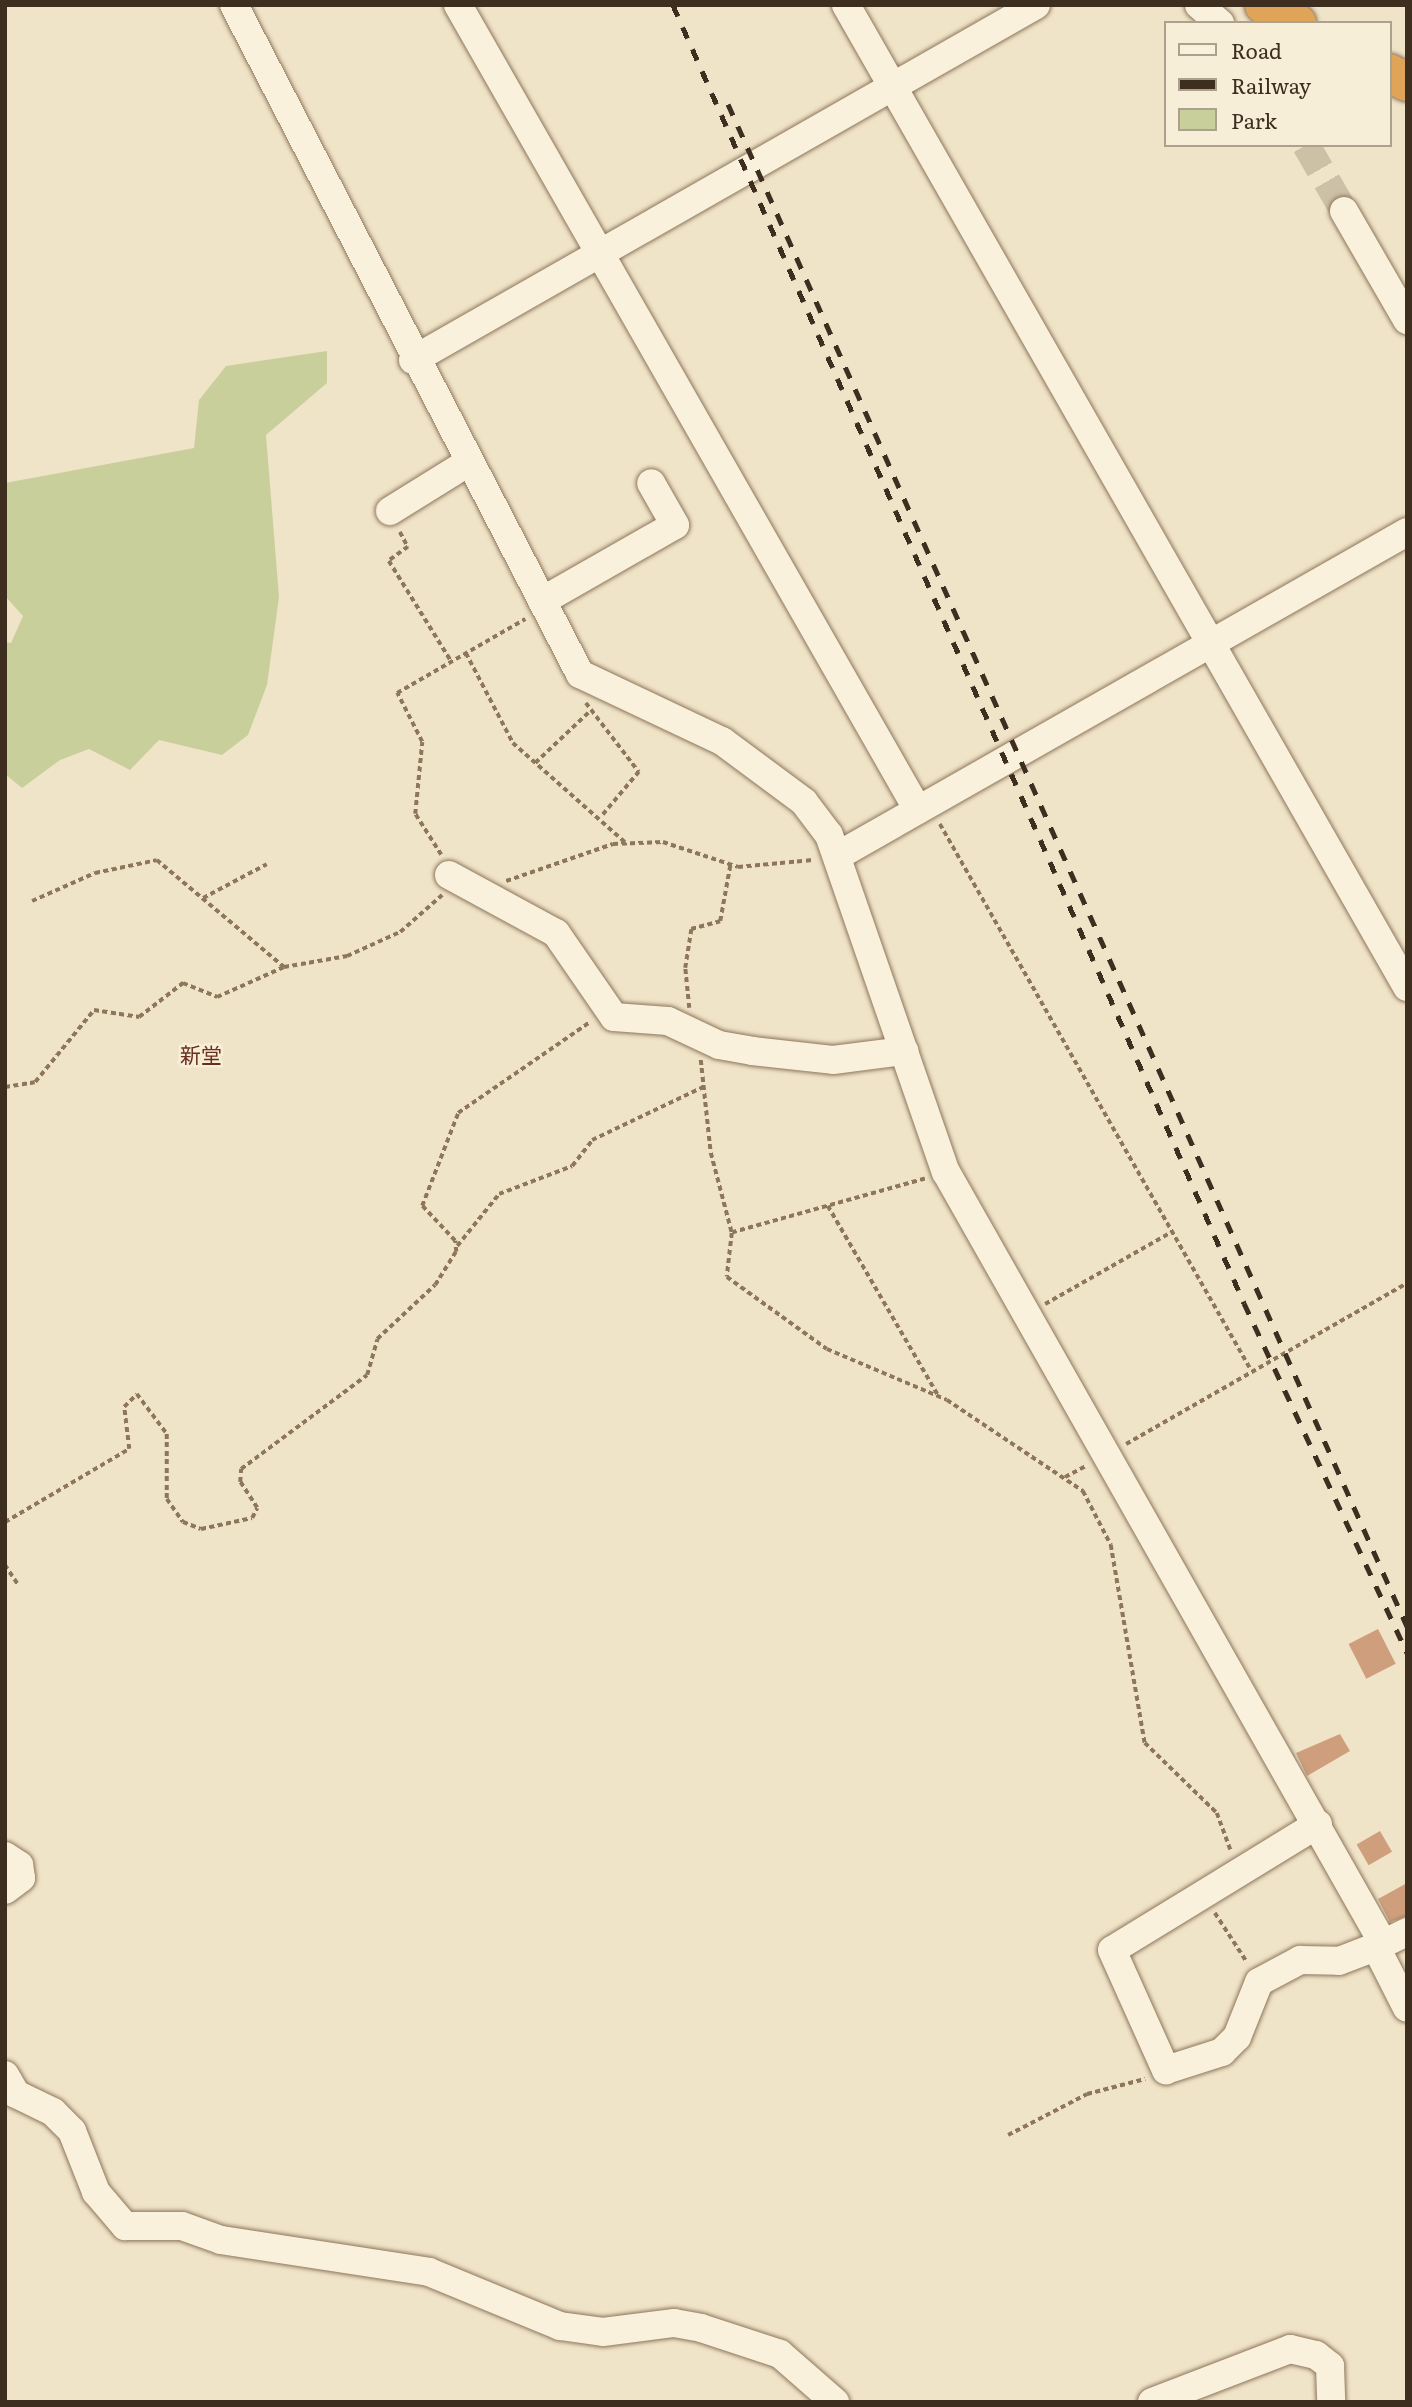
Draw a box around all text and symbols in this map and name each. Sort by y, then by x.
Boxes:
legend [1164,21,1391,147]
text: Road [1231,34,1282,65]
text: Railway [1231,69,1311,100]
text: Park [1231,104,1277,135]
district label: 新堂 [180,1041,222,1067]

